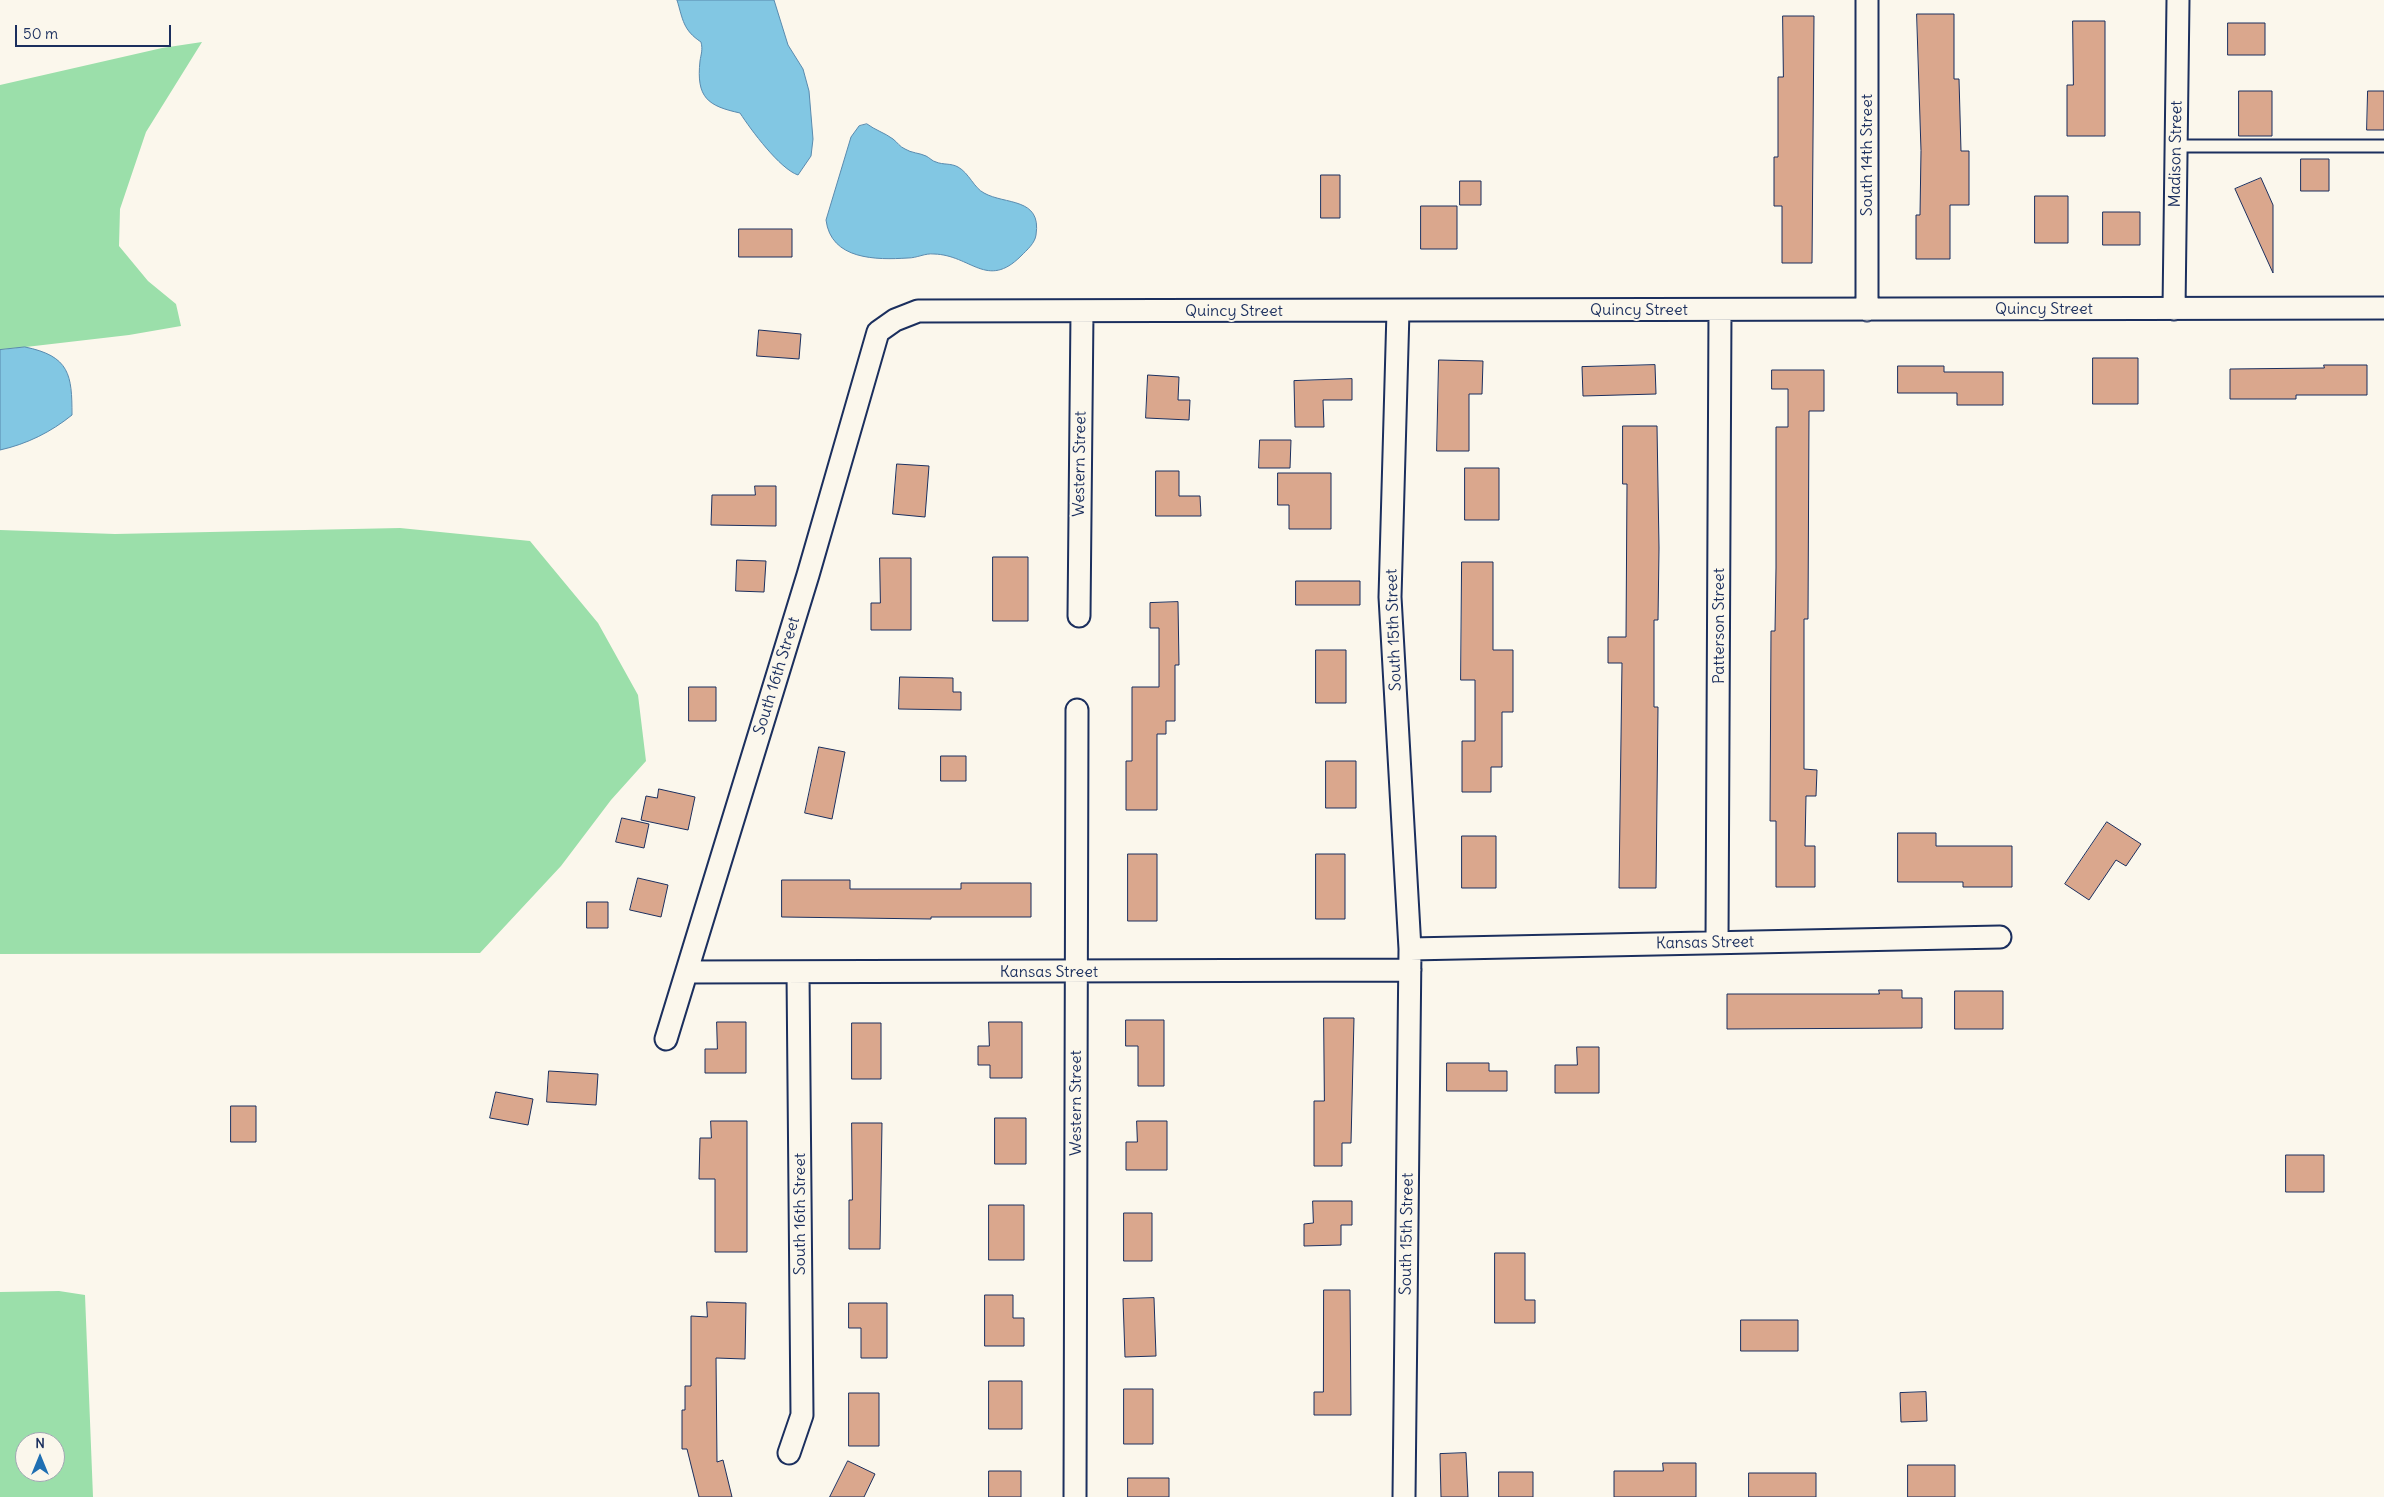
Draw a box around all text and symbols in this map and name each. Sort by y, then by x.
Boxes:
scale bar [18,15,174,47]
text: 50 m [23,24,58,43]
street label: South 14th Street [1857,94,1877,216]
street label: Madison Street [2165,100,2187,208]
street label: Quincy Street [1995,299,2093,319]
street label: Quincy Street [1590,300,1688,320]
street label: Quincy Street [1185,301,1283,321]
street label: Western Street [1069,411,1091,517]
street label: Patterson Street [1709,568,1729,684]
street label: South 15th Street [1382,569,1406,691]
street label: South 16th Street [750,615,804,737]
street label: Kansas Street [1656,933,1754,953]
street label: Kansas Street [1000,962,1098,982]
street label: Western Street [1066,1050,1086,1156]
street label: South 16th Street [790,1153,810,1275]
street label: South 15th Street [1396,1173,1418,1295]
north arrow [15,1432,65,1482]
text: N [35,1434,45,1452]

